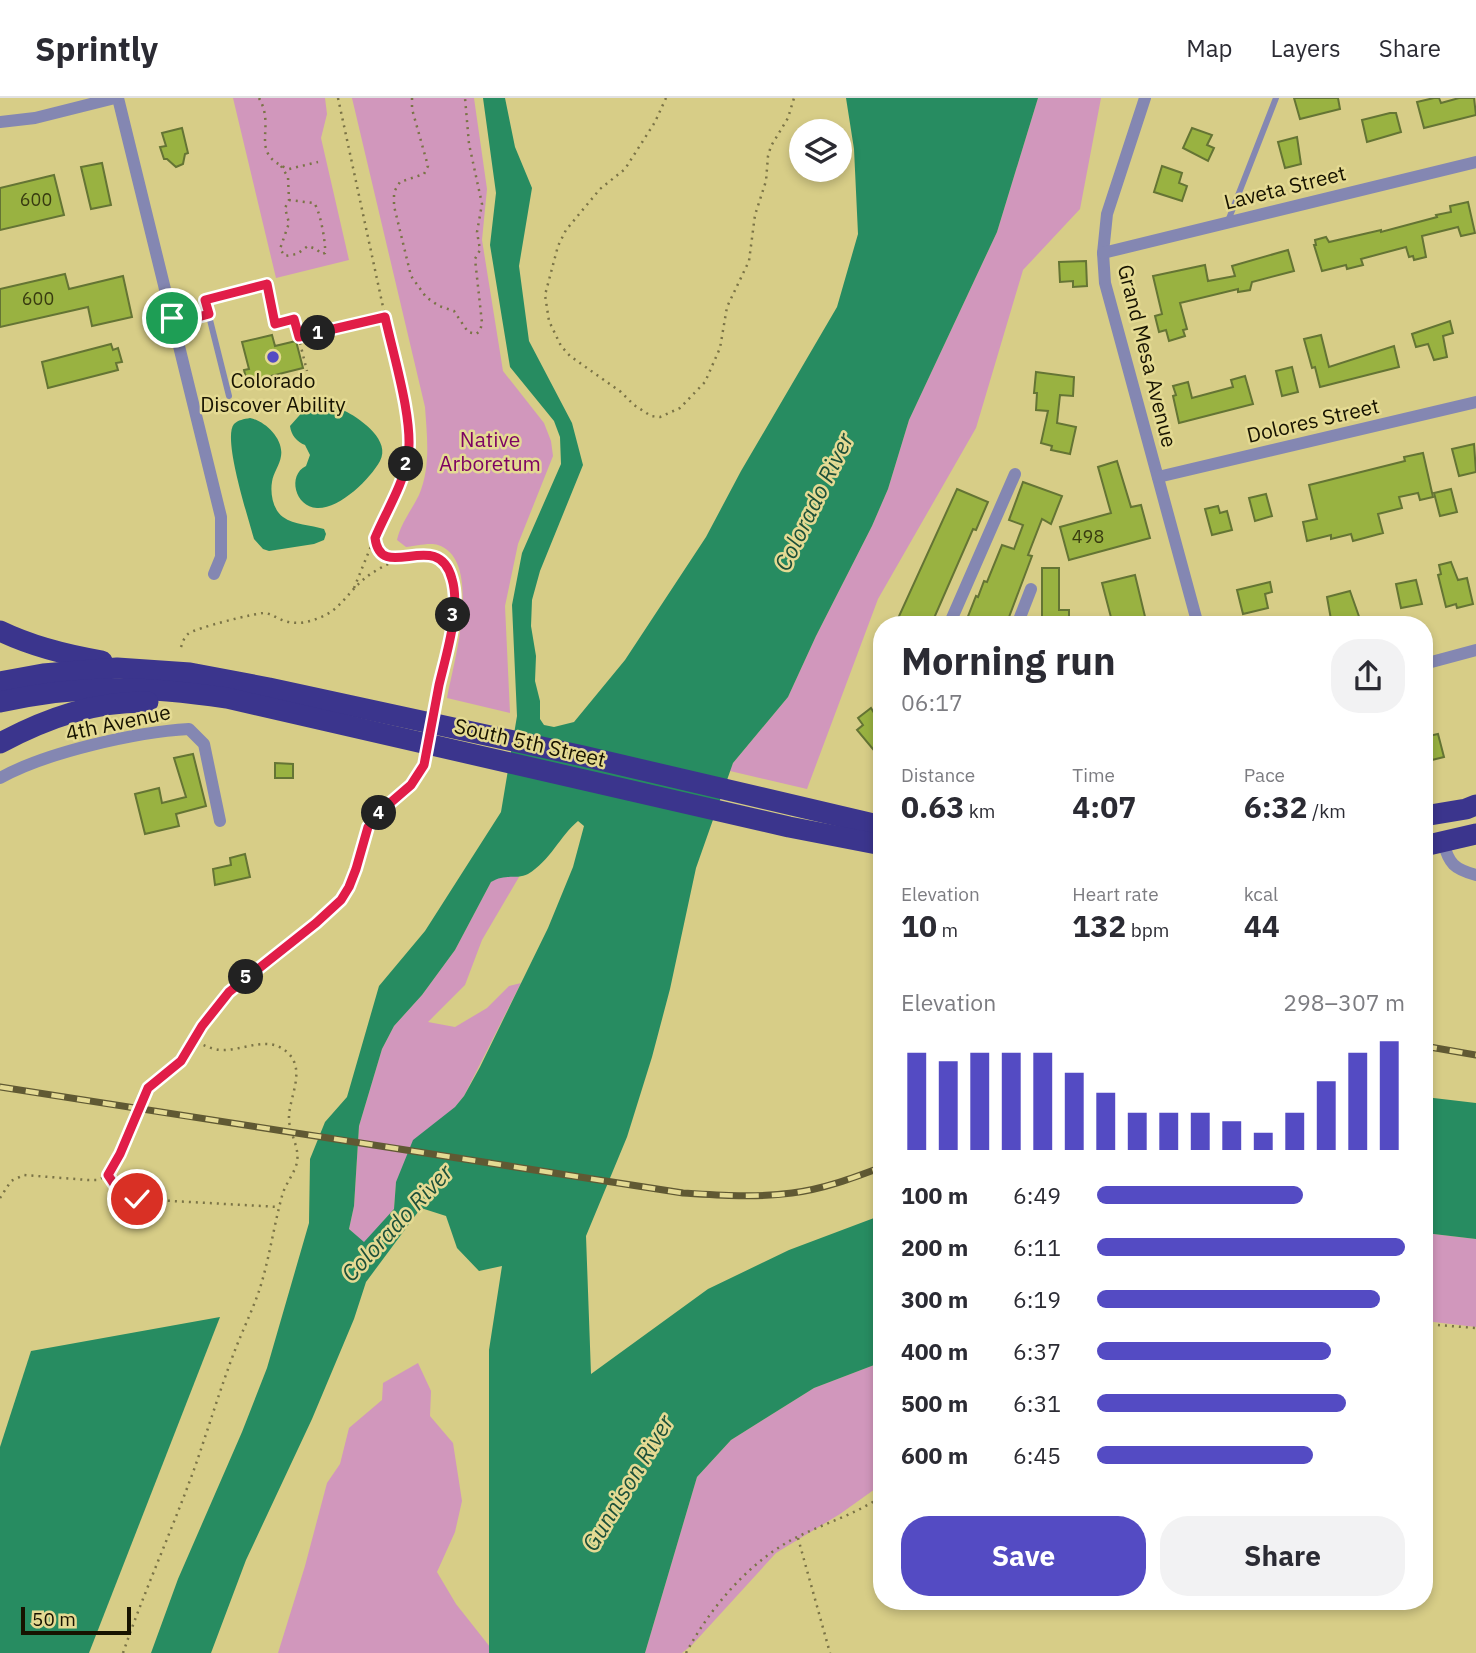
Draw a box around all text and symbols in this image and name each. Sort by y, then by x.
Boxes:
text: Sprintly [35,27,158,70]
text: Map [1186,32,1233,64]
text: Layers [1271,32,1341,64]
text: Share [1379,32,1441,64]
map controls [789,119,852,182]
button: layers [789,119,852,182]
street label: Laveta Street [1221,158,1348,216]
house number: 600 [20,188,52,211]
street label: Grand Mesa Avenue [1112,261,1184,450]
house number: 600 [22,287,54,310]
pin [142,288,202,348]
icon: arrive [153,299,191,337]
pin: 1 [300,316,336,350]
text: 1 [312,320,323,344]
marker: Colorado Discover Ability [265,349,281,365]
place label: Colorado Discover Ability [200,366,346,418]
street label: Dolores Street [1244,391,1382,449]
park label: Native Arboretum [439,425,541,477]
water label: Colorado River [767,427,860,575]
pin: 2 [388,446,424,482]
text: 2 [400,451,411,475]
house number: 498 [1072,525,1104,548]
pin: 3 [435,598,470,632]
text: 3 [447,602,458,626]
text: Morning run [901,636,1116,685]
button: share [1331,639,1405,713]
text: 06:17 [901,687,963,717]
street label: 4th Avenue [63,697,173,747]
street label: South 5th Street [452,711,609,773]
text: Distance [901,763,975,787]
text: Time [1072,763,1115,787]
text: Pace [1244,763,1285,787]
text: 0.63 [901,787,964,826]
text: 4:07 [1072,787,1136,826]
text: 6:32 [1244,787,1308,826]
pin: 4 [362,796,396,830]
text: km [964,799,995,823]
text: /km [1308,799,1346,823]
text: 4 [373,800,384,824]
text: Elevation [901,882,980,906]
text: Heart rate [1072,882,1159,906]
text: kcal [1244,882,1278,906]
text: 10 [901,906,937,945]
text: 132 [1072,906,1126,945]
text: 44 [1244,906,1280,945]
text: m [937,918,958,942]
text: bpm [1126,918,1169,942]
pin: 5 [229,960,264,994]
text: 5 [240,964,251,988]
text: Elevation [901,987,996,1017]
text: 298–307 m [1283,987,1405,1017]
water label: Colorado River [334,1157,459,1287]
pin [107,1169,167,1229]
icon: check [118,1180,156,1218]
text: 100 m [901,1180,968,1210]
text: 6:49 [1013,1180,1061,1210]
text: 200 m [901,1232,968,1262]
text: 6:11 [1013,1232,1061,1262]
text: 300 m [901,1284,968,1314]
text: 6:19 [1013,1284,1061,1314]
text: 400 m [901,1336,968,1366]
text: 6:37 [1013,1336,1061,1366]
text: 500 m [901,1388,968,1418]
text: 6:31 [1013,1388,1061,1418]
water label: Gunnison River [575,1408,680,1556]
text: 600 m [901,1440,968,1470]
text: 6:45 [1013,1440,1061,1470]
button: Save [901,1516,1146,1596]
button: Share [1160,1516,1405,1596]
scale bar [21,1604,131,1636]
text: 50 m [32,1607,76,1631]

